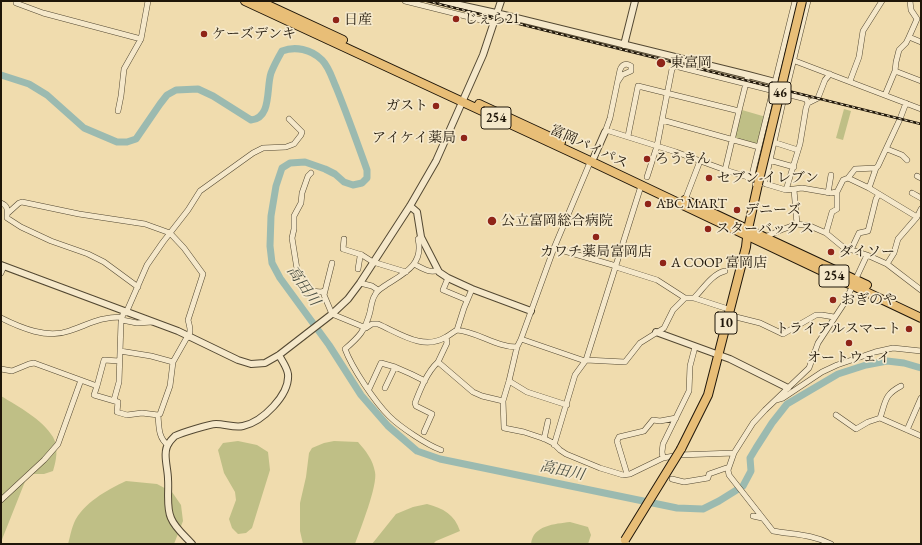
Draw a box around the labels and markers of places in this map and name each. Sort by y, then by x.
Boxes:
place label: じぇら21 [464,11,519,27]
place label: 日産 [344,12,372,28]
marker: じぇら21 [451,14,461,24]
marker: 日産 [331,15,341,25]
place label: ケーズデンキ [212,26,296,42]
marker: ケーズデンキ [199,29,209,39]
place label: 東富岡 [670,55,712,71]
marker: 東富岡 [655,57,667,69]
place label: ガスト [386,98,428,114]
marker: ガスト [431,101,441,111]
place label: アイケイ薬局 [372,130,456,146]
marker: アイケイ薬局 [459,133,469,143]
place label: ろうきん [655,151,711,167]
marker: ろうきん [642,154,652,164]
place label: セブン-イレブン [717,170,819,186]
marker: セブン-イレブン [704,173,714,183]
place label: ABC MART [656,196,727,212]
marker: ABC MART [643,199,653,209]
place label: デニーズ [745,202,801,218]
marker: デニーズ [732,205,742,215]
place label: 公立富岡総合病院 [501,213,613,229]
marker: 公立富岡総合病院 [486,215,498,227]
place label: スターバックス [716,221,814,237]
marker: スターバックス [703,224,713,234]
marker: カワチ薬局富岡店 [591,232,601,242]
place label: カワチ薬局富岡店 [540,244,652,260]
place label: ダイソー [839,244,895,260]
marker: ダイソー [826,247,836,257]
place label: A COOP 富岡店 [671,255,767,271]
marker: A COOP 富岡店 [658,258,668,268]
place label: おぎのや [841,292,897,308]
marker: おぎのや [828,295,838,305]
place label: トライアルスマート [775,321,901,337]
marker: トライアルスマート [904,324,914,334]
marker: オートウェイ [844,338,854,348]
place label: オートウェイ [807,350,891,366]

